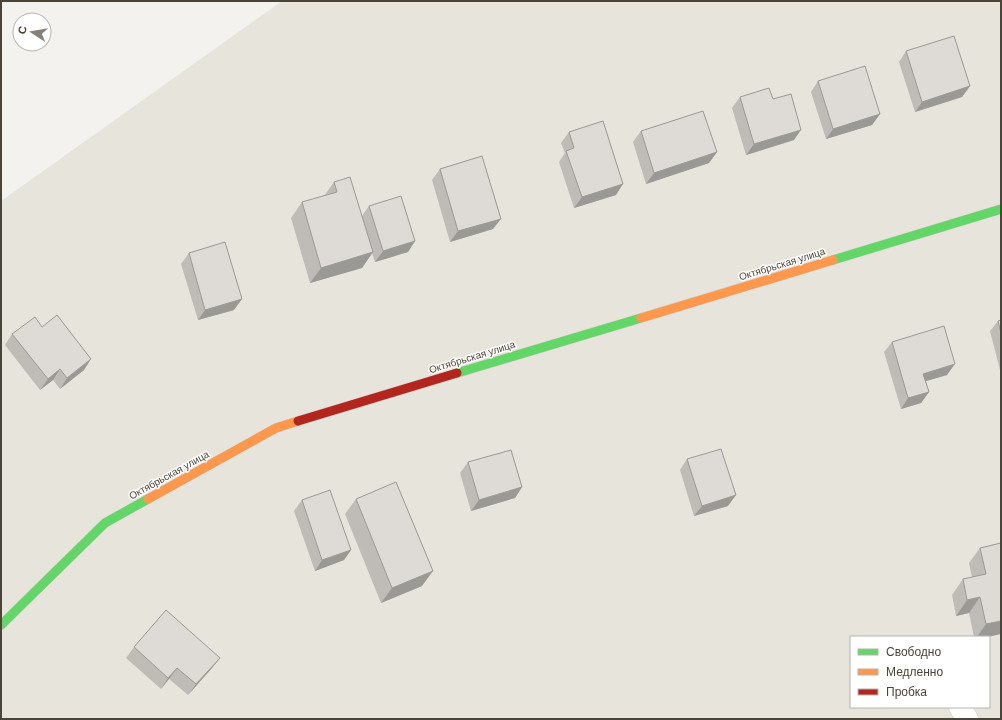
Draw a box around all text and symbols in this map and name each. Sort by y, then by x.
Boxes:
north arrow [12,12,52,52]
text: С [16,25,29,35]
street label: Октябрьская улица [738,246,827,282]
street label: Октябрьская улица [428,339,517,375]
street label: Октябрьская улица [127,448,211,502]
legend [850,636,990,708]
text: Свободно [886,645,941,659]
text: Медленно [886,665,943,679]
text: Пробка [886,685,927,699]

